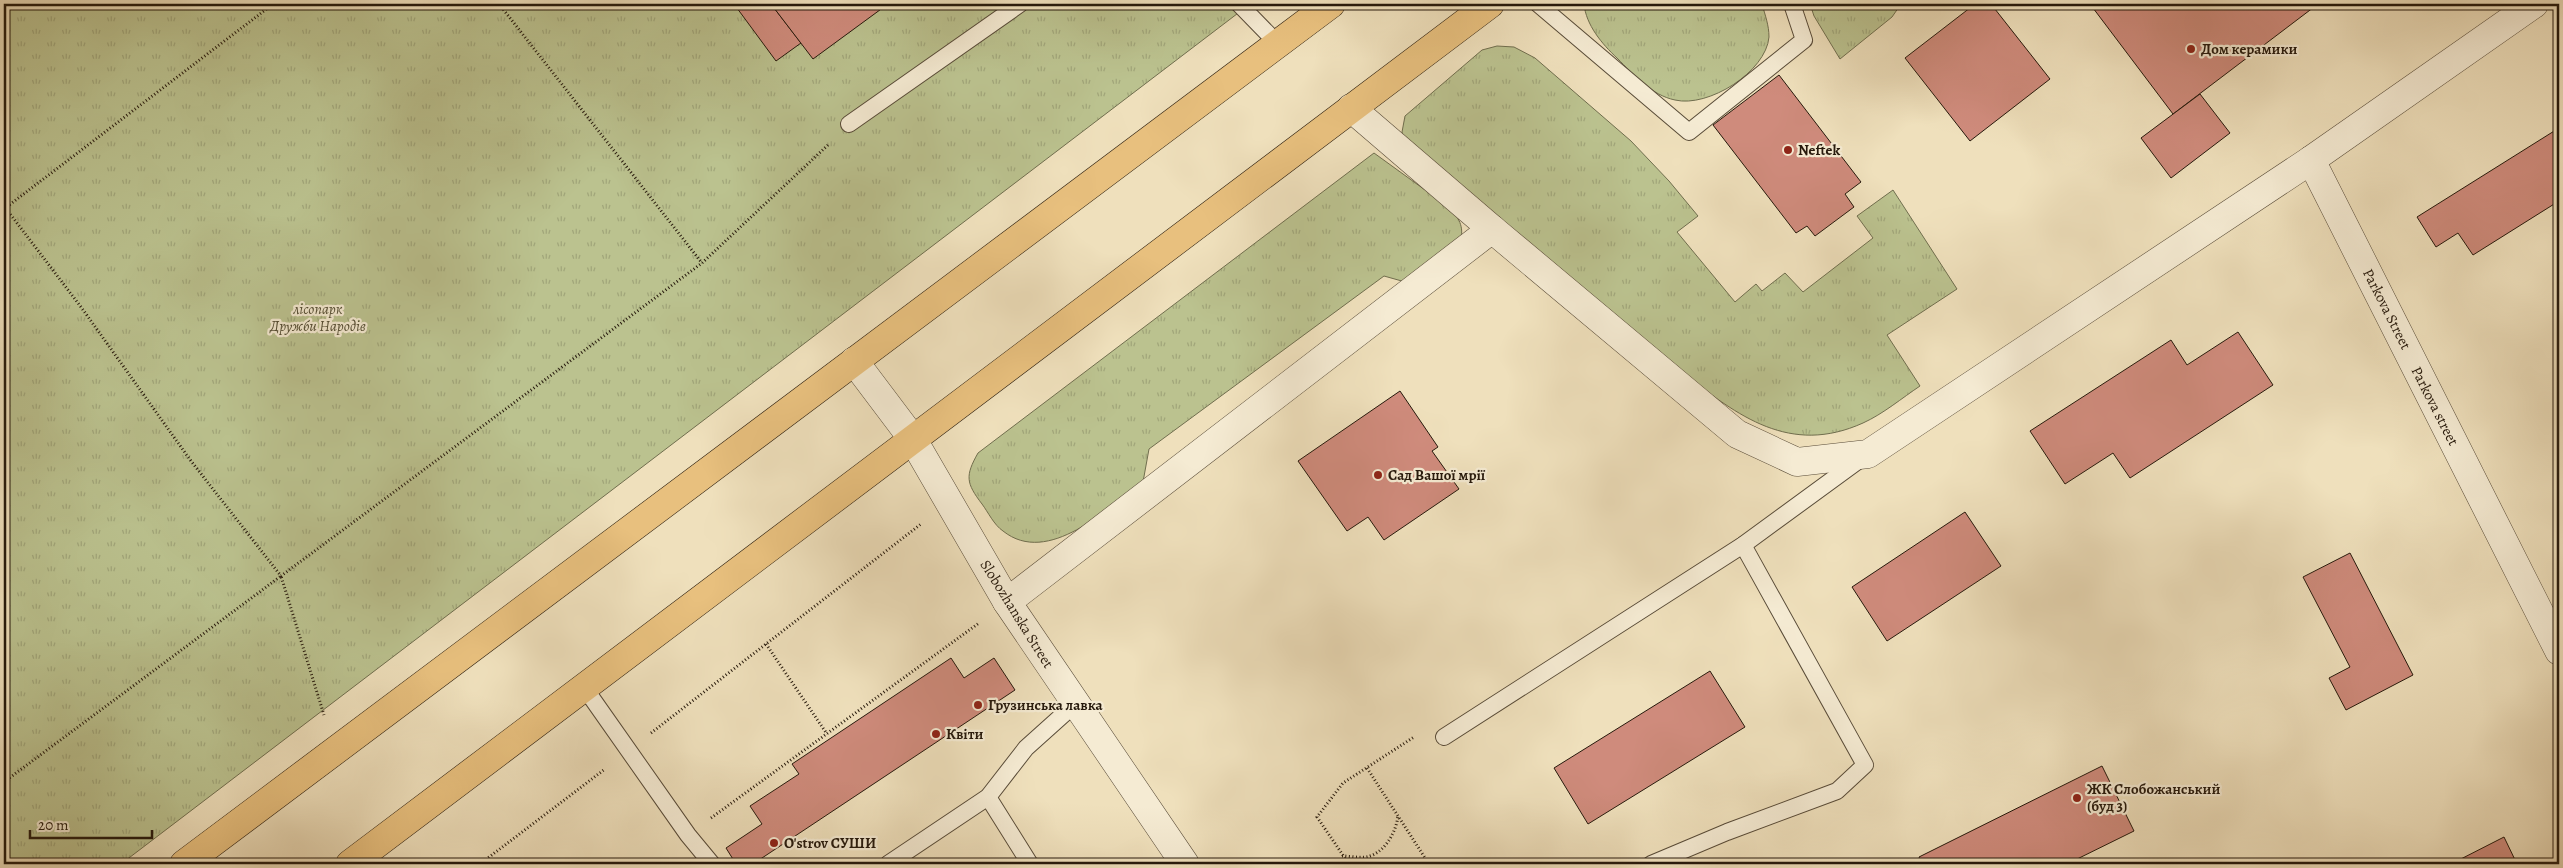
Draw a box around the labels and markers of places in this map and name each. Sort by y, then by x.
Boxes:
place label: Дом керамики [2201,39,2298,59]
marker: Дом керамики [2185,43,2197,55]
place label: Neftek [1798,140,1840,160]
marker: Neftek [1782,144,1794,156]
place label: Сад Вашої мрії [1388,465,1486,485]
marker: Сад Вашої мрії [1372,469,1384,481]
place label: Грузинська лавка [988,695,1104,715]
marker: Грузинська лавка [972,699,984,711]
place label: Квіти [946,724,984,744]
marker: Квіти [930,728,942,740]
place label: ЖК Слобожанський (буд 3) [2087,779,2220,816]
marker: ЖК Слобожанський (буд 3) [2071,792,2083,804]
place label: O'strov СУШИ [784,833,876,853]
marker: O'strov СУШИ [768,837,780,849]

